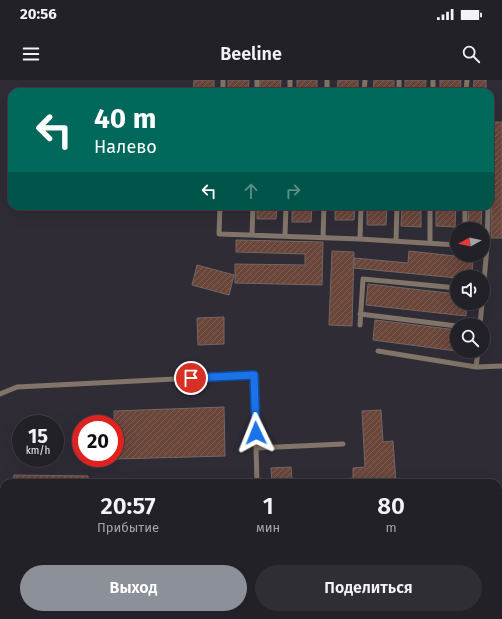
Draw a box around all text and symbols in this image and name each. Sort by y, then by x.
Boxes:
text: 20:56 [20,5,57,23]
icon: menu [20,43,42,65]
text: Beeline [220,43,282,65]
icon: search [460,43,482,65]
text: 40 m [94,102,157,135]
icon: left [28,104,80,156]
text: Налево [94,136,157,158]
icon: left [198,180,220,202]
icon: ahead [240,180,262,202]
icon: right [282,180,304,202]
north arrow [450,222,490,262]
map controls [450,222,490,358]
button: sound [450,270,490,310]
button: search [450,318,490,358]
pin [174,361,208,395]
icon: arrive [180,367,202,389]
position arrow [235,412,277,454]
speed limit sign: 20 [72,415,124,467]
text: 15 [28,424,48,448]
text: km/h [26,445,50,457]
text: 20:57 [100,492,156,520]
text: 1 [263,492,274,520]
text: 80 [377,492,405,520]
text: Прибытие [97,520,159,535]
text: мин [256,520,280,535]
text: m [386,520,397,535]
button: Выход [20,565,247,611]
button: Поделиться [255,565,482,611]

